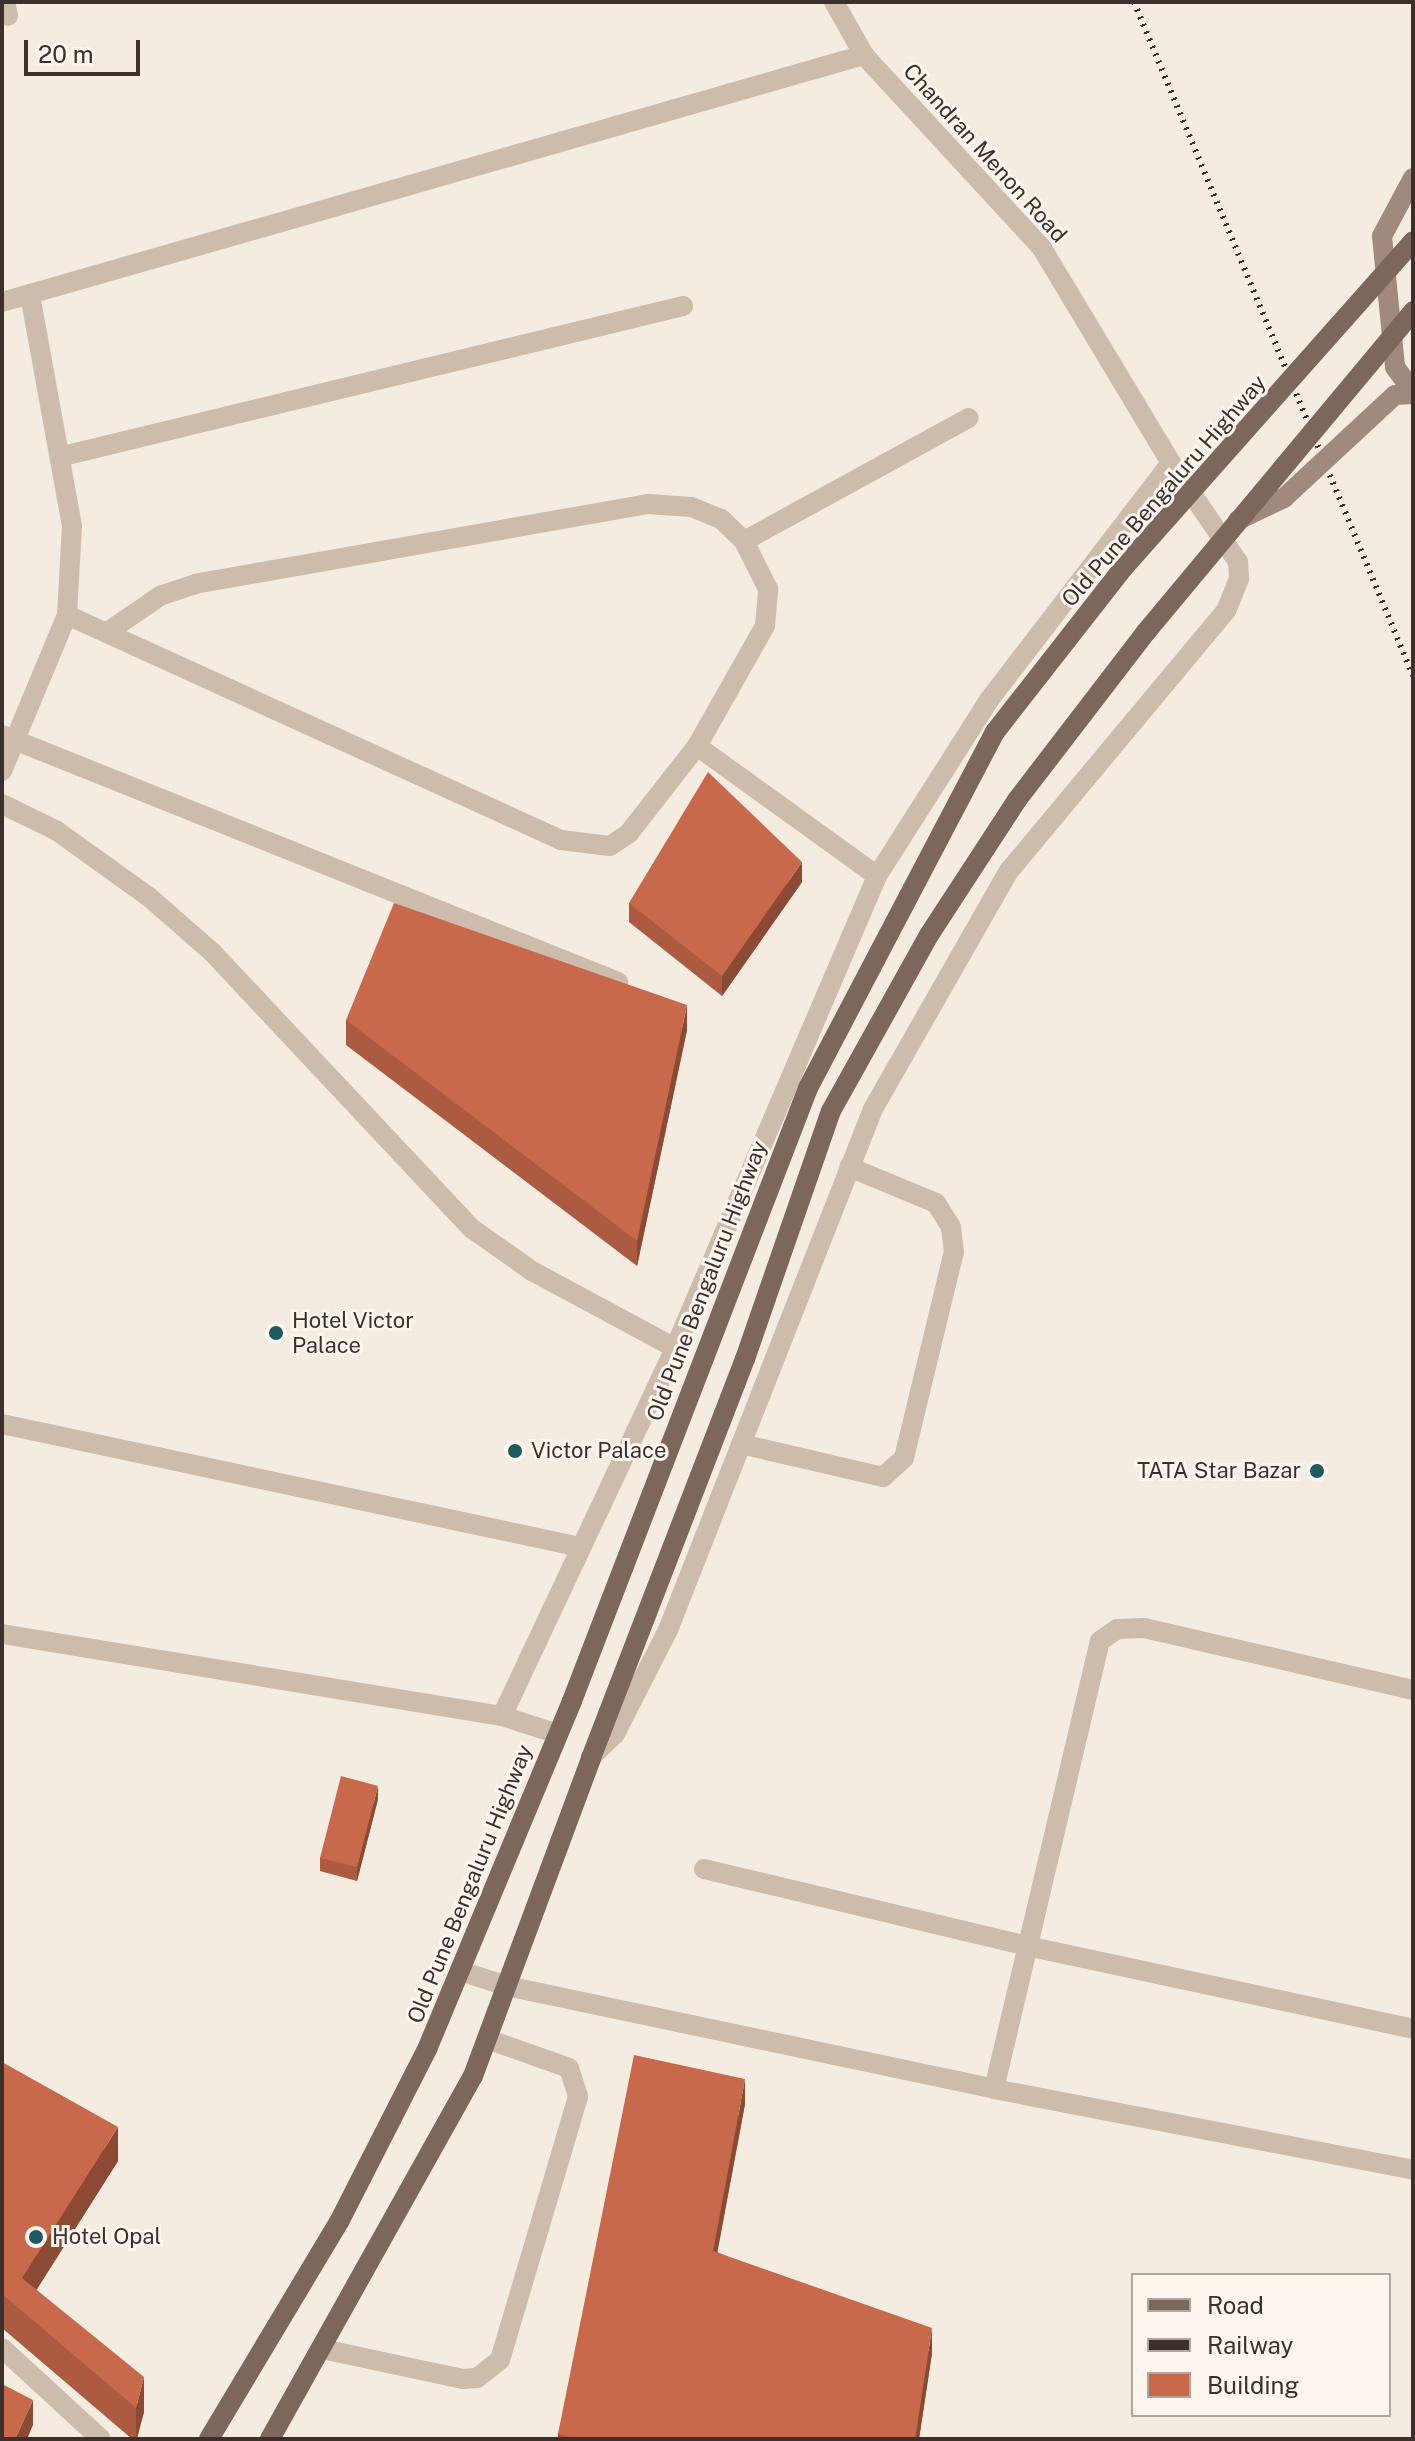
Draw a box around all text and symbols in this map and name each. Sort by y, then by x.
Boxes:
scale bar [28,24,144,74]
text: 20 m [38,40,94,68]
street label: Chandran Menon Road [898,58,1072,248]
street label: Old Pune Bengaluru Highway [1056,370,1272,612]
street label: Old Pune Bengaluru Highway [641,1137,773,1425]
place label: Hotel Victor Palace [292,1307,414,1358]
marker: Hotel Victor Palace [267,1324,285,1342]
place label: Victor Palace [531,1438,666,1464]
marker: Victor Palace [506,1442,524,1460]
place label: TATA Star Bazar [1137,1458,1301,1484]
marker: TATA Star Bazar [1308,1462,1326,1480]
street label: Old Pune Bengaluru Highway [402,1741,538,2027]
place label: Hotel Opal [52,2224,161,2250]
marker: Hotel Opal [27,2228,45,2246]
legend [1131,2273,1391,2417]
text: Road [1207,2291,1264,2319]
text: Railway [1207,2331,1293,2359]
text: Building [1207,2371,1299,2399]

